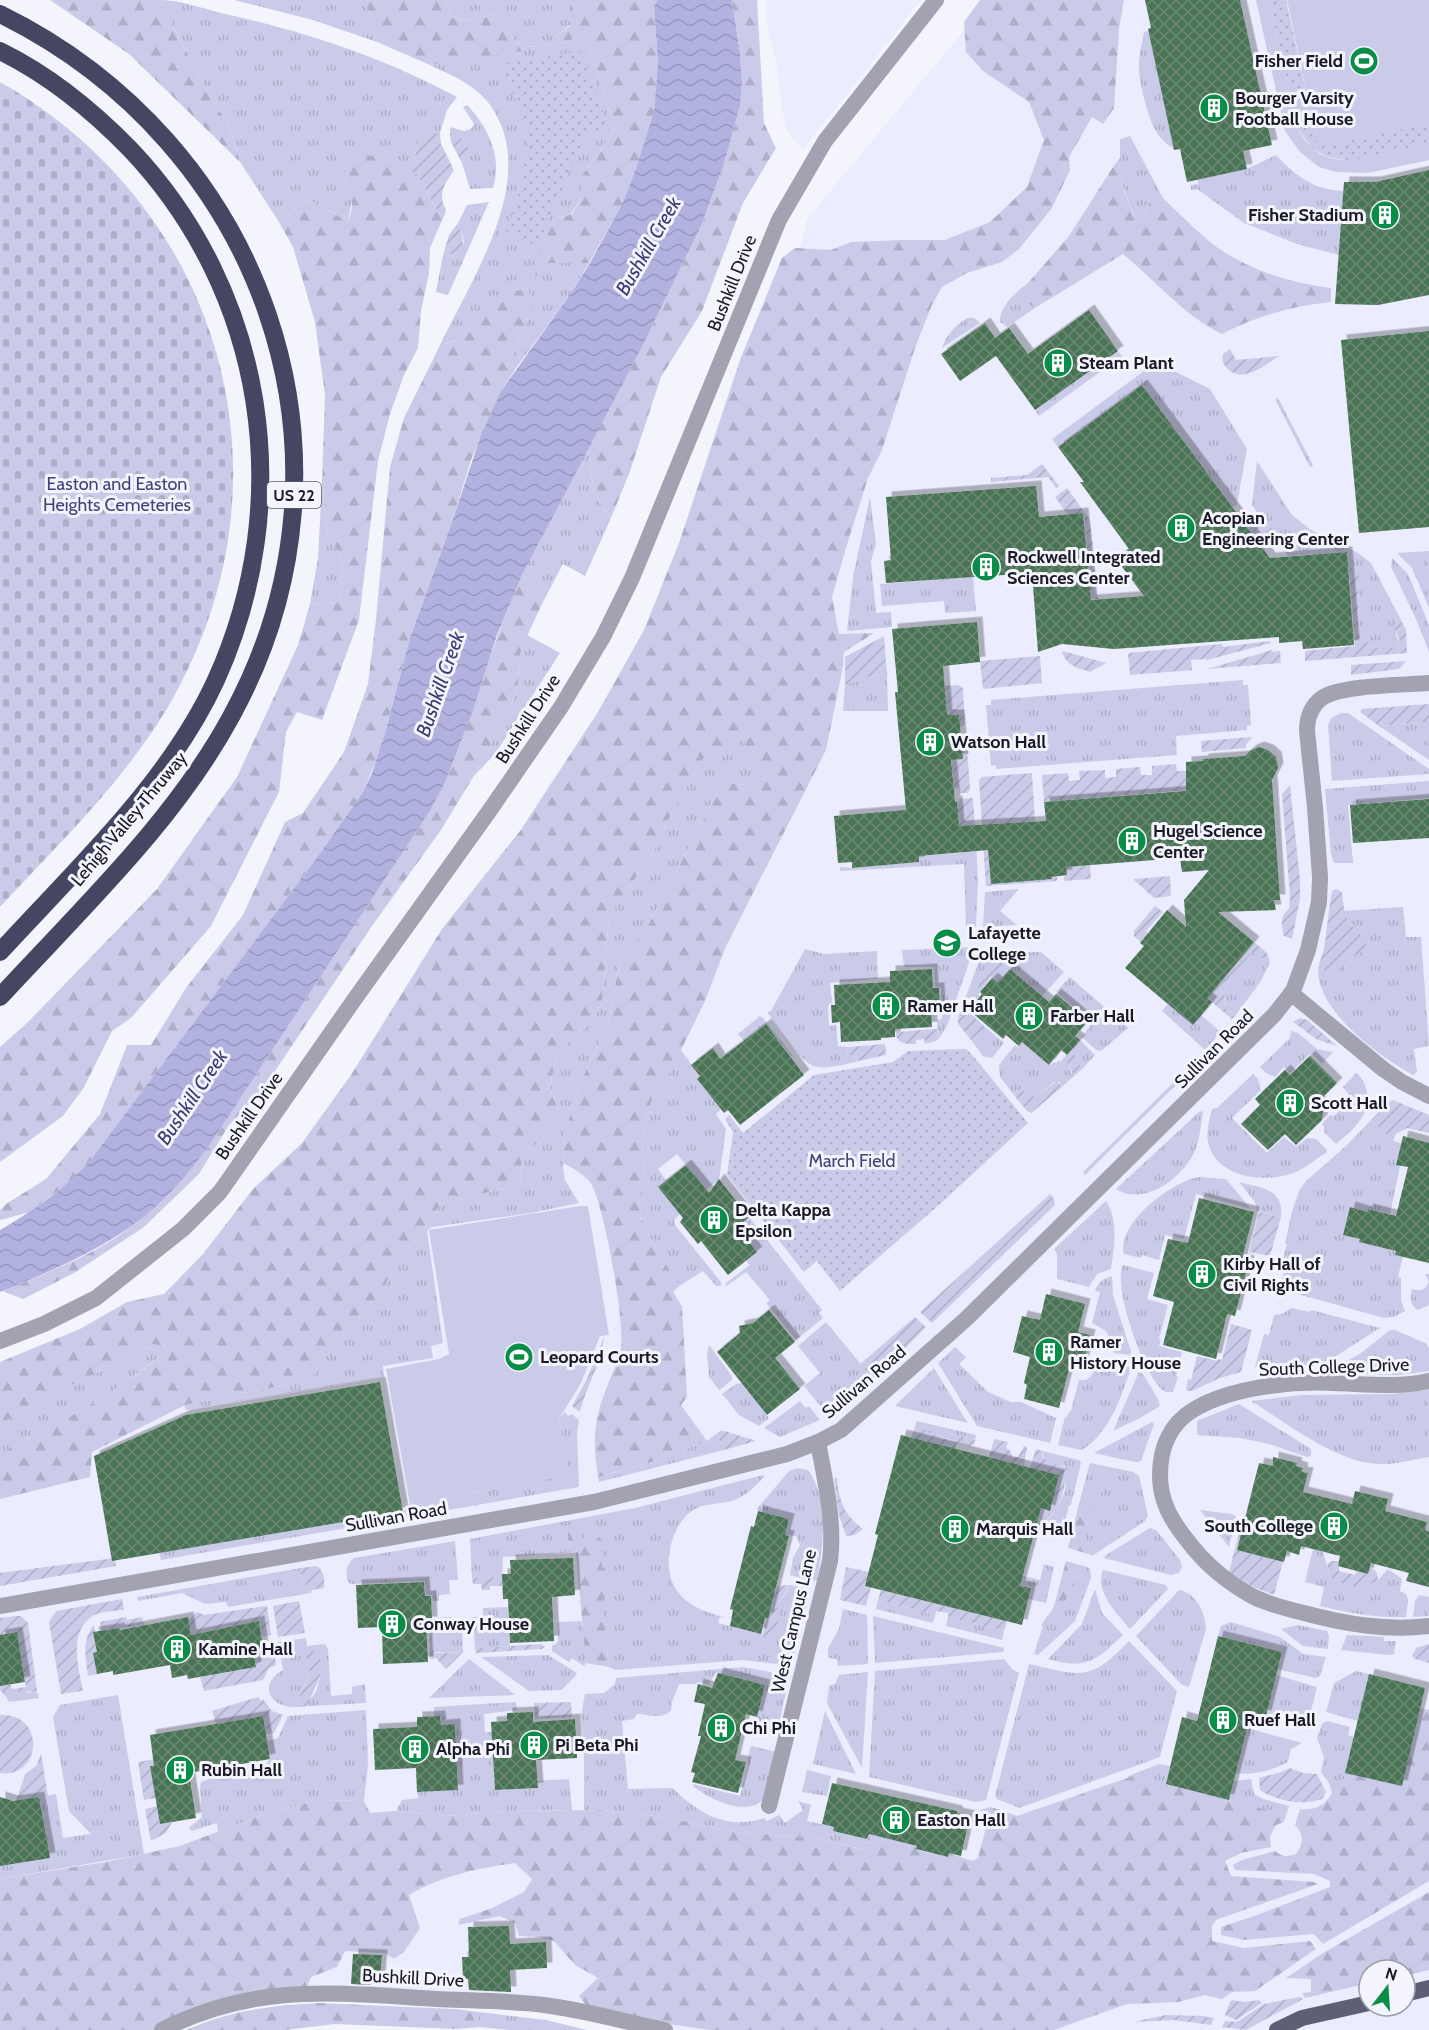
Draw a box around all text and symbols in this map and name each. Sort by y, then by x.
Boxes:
sports icon: Fisher Field [1348,45,1380,77]
place label: Fisher Field [1255,50,1343,72]
place label: Bourger Varsity Football House [1235,87,1354,130]
building icon: Bourger Varsity Football House [1198,92,1230,124]
water label: Bushkill Creek [610,191,686,299]
building icon: Fisher Stadium [1369,199,1401,231]
place label: Fisher Stadium [1248,204,1364,226]
street label: Bushkill Drive [703,232,761,334]
building icon: Steam Plant [1042,347,1074,379]
place label: Steam Plant [1079,352,1174,374]
park label: Easton and Easton Heights Cemeteries [43,473,191,516]
road number: US 22 [267,482,321,508]
place label: Acopian Engineering Center [1202,507,1349,550]
building icon: Acopian Engineering Center [1165,512,1197,544]
place label: Rockwell Integrated Sciences Center [1007,546,1160,589]
building icon: Rockwell Integrated Sciences Center [970,551,1002,583]
water label: Bushkill Creek [411,627,470,740]
street label: Bushkill Drive [491,670,565,768]
building icon: Watson Hall [914,726,946,758]
place label: Watson Hall [951,731,1046,753]
street label: Lehigh Valley Thruway [66,747,192,891]
place label: Hugel Science Center [1153,820,1262,863]
building icon: Hugel Science Center [1116,825,1148,857]
place label: Lafayette College [968,922,1041,965]
school or university icon: Lafayette College [931,927,963,959]
building icon: Ramer Hall [870,990,902,1022]
place label: Ramer Hall [907,995,994,1017]
building icon: Farber Hall [1013,1000,1045,1032]
place label: Farber Hall [1050,1005,1135,1027]
street label: Sullivan Road [1170,1005,1258,1093]
water label: Bushkill Creek [151,1044,233,1149]
street label: Bushkill Drive [211,1068,287,1164]
building icon: Scott Hall [1274,1087,1306,1119]
place label: Scott Hall [1311,1092,1388,1114]
park label: March Field [808,1150,896,1172]
place label: Delta Kappa Epsilon [735,1199,831,1242]
building icon: Delta Kappa Epsilon [698,1204,730,1236]
place label: Kirby Hall of Civil Rights [1223,1253,1321,1296]
building icon: Kirby Hall of Civil Rights [1186,1258,1218,1290]
place label: Ramer History House [1070,1331,1181,1374]
building icon: Ramer History House [1033,1336,1065,1368]
sports icon: Leopard Courts [503,1341,535,1373]
street label: Sullivan Road [818,1341,910,1423]
place label: Leopard Courts [540,1346,659,1368]
street label: South College Drive [1258,1353,1410,1381]
street label: Sullivan Road [344,1497,448,1537]
building icon: South College [1318,1510,1350,1542]
building icon: Marquis Hall [939,1513,971,1545]
place label: South College [1204,1515,1313,1537]
place label: Marquis Hall [976,1518,1074,1540]
street label: West Campus Lane [767,1547,821,1695]
building icon: Conway House [376,1608,408,1640]
place label: Conway House [413,1613,529,1635]
building icon: Kamine Hall [161,1633,193,1665]
place label: Kamine Hall [198,1638,293,1660]
building icon: Ruef Hall [1207,1704,1239,1736]
place label: Ruef Hall [1244,1709,1316,1731]
building icon: Chi Phi [705,1712,737,1744]
place label: Chi Phi [742,1717,796,1739]
building icon: Pi Beta Phi [518,1729,550,1761]
building icon: Alpha Phi [399,1733,431,1765]
place label: Pi Beta Phi [555,1734,639,1756]
place label: Alpha Phi [436,1738,510,1760]
building icon: Rubin Hall [164,1754,196,1786]
place label: Rubin Hall [201,1759,282,1781]
building icon: Easton Hall [880,1804,912,1836]
place label: Easton Hall [917,1809,1006,1831]
north arrow [1357,1958,1417,2018]
text: N [1383,1963,1399,1985]
street label: Bushkill Drive [361,1964,465,1992]

